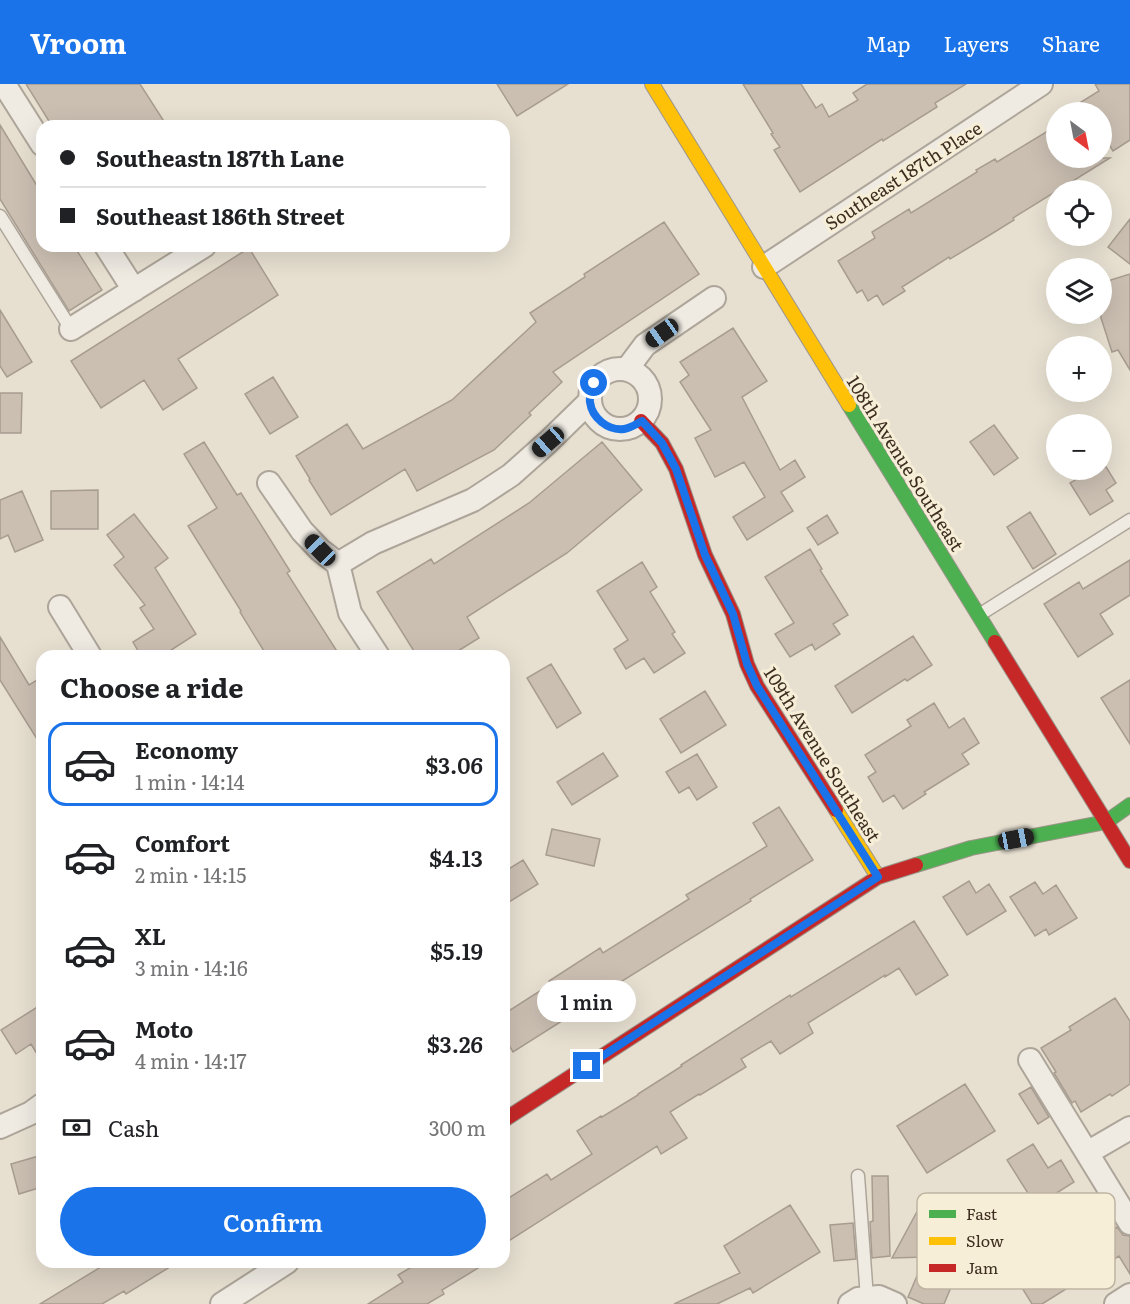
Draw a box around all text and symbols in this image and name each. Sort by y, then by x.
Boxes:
text: Vroom [30,21,127,63]
text: Map [866,27,911,58]
text: Layers [944,27,1009,58]
text: Share [1042,27,1100,58]
north arrow [1046,102,1112,168]
map controls [1046,102,1112,480]
street label: Southeast 187th Place [819,114,987,236]
text: Southeastn 187th Lane [96,141,344,174]
button: locate [1046,180,1112,246]
text: Southeast 186th Street [96,199,345,232]
button: layers [1046,258,1112,324]
car [642,315,682,351]
button: + [1046,336,1112,402]
route start [580,369,607,396]
street label: 108th Avenue Southeast [841,370,971,557]
button: − [1046,414,1112,480]
car [529,423,567,461]
car [301,531,339,569]
street label: 109th Avenue Southeast [758,661,888,847]
text: Choose a ride [60,666,243,706]
text: Economy [135,733,238,766]
icon: car [63,737,117,791]
text: $3.06 [425,748,483,781]
text: 1 min · 14:14 [135,766,244,796]
text: Comfort [135,826,230,859]
car [997,827,1035,851]
icon: car [63,830,117,884]
text: $4.13 [429,841,483,874]
text: 2 min · 14:15 [135,859,246,889]
text: XL [135,919,166,952]
icon: car [63,923,117,977]
text: $5.19 [430,934,483,967]
text: 3 min · 14:16 [135,952,248,982]
callout: 1 min [538,979,636,1021]
text: 1 min [560,986,613,1016]
text: Moto [135,1012,193,1045]
icon: car [63,1016,117,1070]
text: $3.26 [427,1027,483,1060]
text: 4 min · 14:17 [135,1045,247,1075]
route end [573,1052,600,1079]
icon: cash [60,1111,93,1144]
text: Cash [108,1111,159,1144]
text: 300 m [429,1112,486,1142]
button: Confirm [60,1187,486,1256]
legend [917,1193,1115,1289]
text: Fast [966,1201,998,1225]
text: Slow [966,1228,1004,1252]
text: Jam [966,1255,999,1279]

